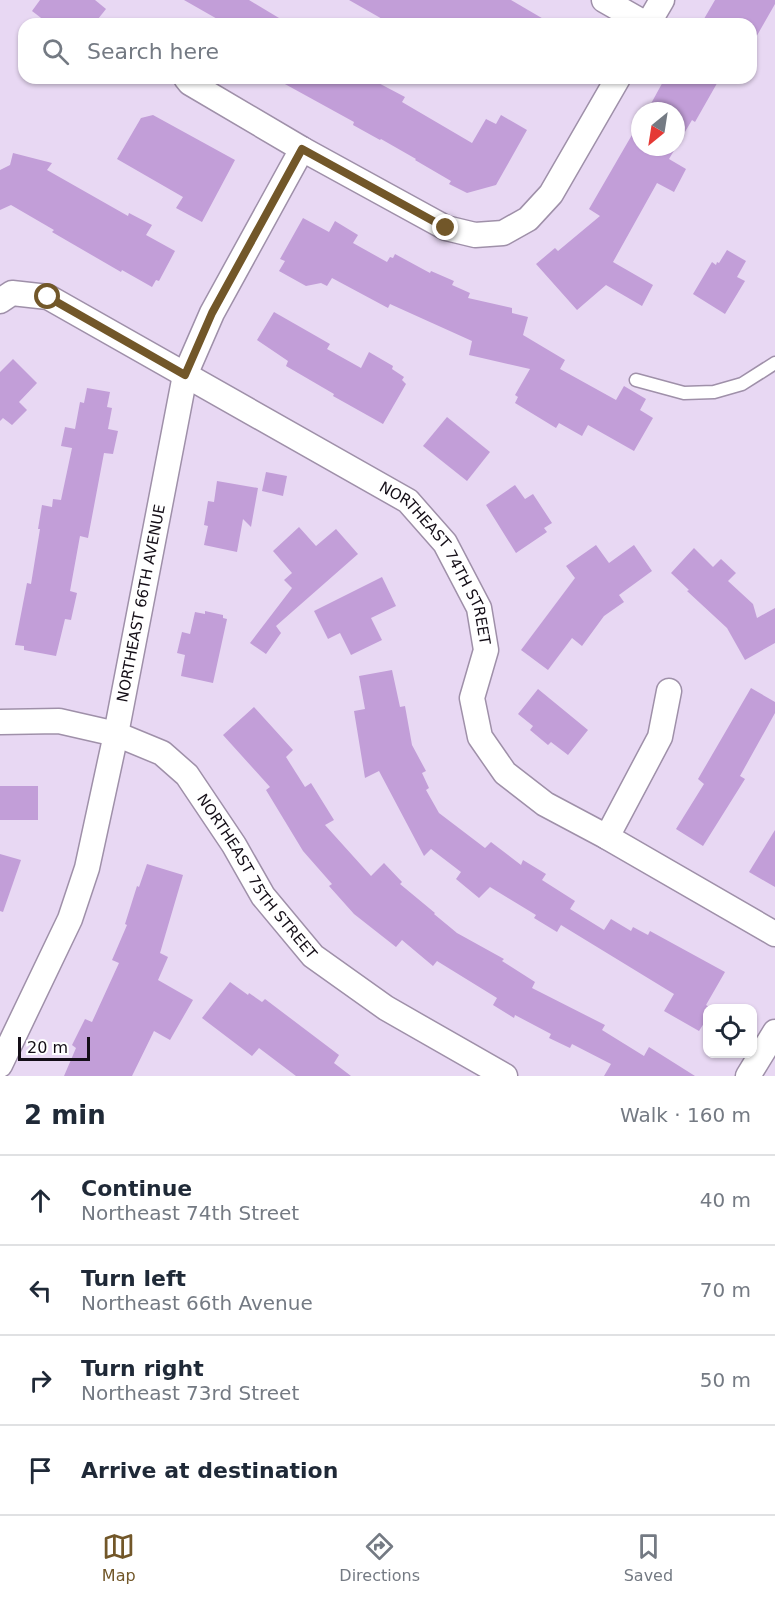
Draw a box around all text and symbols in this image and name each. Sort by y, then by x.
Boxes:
search box [18,18,757,84]
icon: search [39,35,72,68]
text: Search here [87,39,219,64]
north arrow [631,102,685,156]
route end [432,214,458,240]
route start [34,283,60,309]
street label: NORTHEAST 74TH STREET [376,478,494,647]
street label: NORTHEAST 66TH AVENUE [113,503,169,704]
street label: NORTHEAST 75TH STREET [193,790,321,963]
map controls [703,1004,757,1058]
button: locate [703,1004,757,1058]
scale bar [18,1034,90,1062]
text: 20 m [27,1038,68,1057]
text: 2 min [24,1100,106,1130]
text: Walk · 160 m [620,1103,751,1127]
text: Continue [81,1176,192,1201]
icon: ahead [24,1184,57,1217]
text: 40 m [700,1188,751,1212]
text: Northeast 74th Street [81,1201,299,1225]
text: Turn left [81,1266,186,1291]
icon: left [24,1274,57,1307]
text: 70 m [700,1278,751,1302]
text: Northeast 66th Avenue [81,1291,313,1315]
text: Turn right [81,1356,204,1381]
icon: right [24,1364,57,1397]
text: 50 m [700,1368,751,1392]
text: Northeast 73rd Street [81,1381,299,1405]
icon: arrive [24,1454,57,1487]
text: Arrive at destination [81,1458,338,1483]
tab: Map [102,1530,136,1585]
tab: Directions [339,1530,420,1585]
tab: Saved [624,1530,673,1585]

